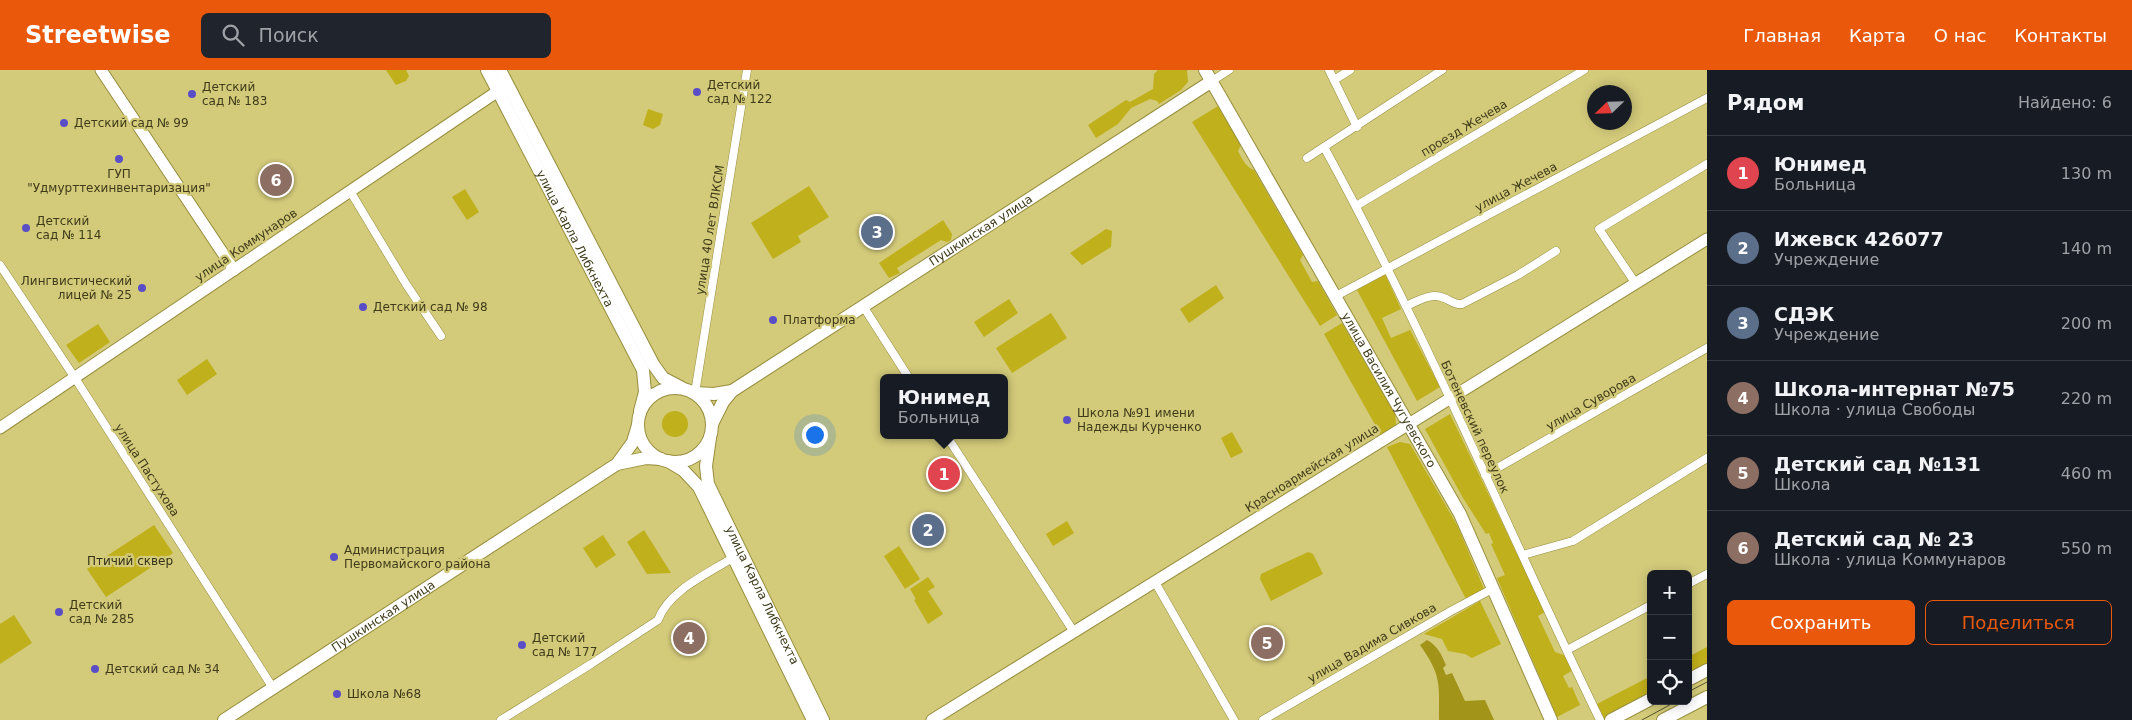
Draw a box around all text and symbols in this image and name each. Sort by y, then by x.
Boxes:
search box [201,13,551,58]
text: Streetwise [25,21,171,49]
icon: search [219,21,247,49]
text: Поиск [259,24,319,46]
text: Главная [1743,25,1821,46]
text: Карта [1849,25,1906,46]
text: О нас [1934,25,1986,46]
text: Контакты [2014,25,2107,46]
place label: Детский сад № 122 [707,78,772,106]
place label: Детский сад № 183 [202,80,267,108]
north arrow [1587,85,1632,130]
marker: Детский сад № 122 [691,86,703,98]
marker: Детский сад № 183 [186,88,198,100]
text: Рядом [1727,91,1804,115]
text: Найдено: 6 [2018,93,2112,112]
street label: проезд Жечева [1418,97,1510,159]
place label: Детский сад № 99 [74,116,189,130]
marker: Детский сад № 99 [58,117,70,129]
marker: ГУП "Удмурттехинвентаризация" [113,153,125,165]
text: Юнимед [1774,153,1867,175]
street label: улица Жечева [1472,159,1560,215]
pin: 6 [260,161,292,199]
street label: улица 40 лет ВЛКСМ [693,164,727,296]
text: 1 [1737,164,1749,183]
text: 130 m [2061,164,2112,183]
place label: ГУП "Удмурттехинвентаризация" [27,167,211,195]
street label: улица Карла Либкнехта [533,168,616,309]
text: Больница [1774,175,1856,194]
street label: Пушкинская улица [926,192,1035,269]
street label: улица Коммунаров [192,206,300,284]
pin: 3 [861,213,893,251]
place label: Детский сад № 114 [36,214,101,242]
marker: Детский сад № 114 [20,222,32,234]
text: Ижевск 426077 [1774,228,1944,250]
text: 2 [1737,239,1749,258]
text: 140 m [2061,239,2112,258]
text: Учреждение [1774,250,1879,269]
place label: Лингвистический лицей № 25 [21,274,132,302]
marker: Лингвистический лицей № 25 [136,282,148,294]
place label: Детский сад № 98 [373,300,488,314]
marker: Детский сад № 98 [357,301,369,313]
text: СДЭК [1774,303,1834,325]
street label: улица Василия Чугуевского [1339,310,1439,470]
place label: Платформа [783,313,856,327]
marker: Платформа [767,314,779,326]
text: 3 [1737,314,1749,333]
text: 200 m [2061,314,2112,333]
text: Учреждение [1774,325,1879,344]
street label: Ботеневский переулок [1438,358,1512,496]
street label: улица Суворова [1544,371,1638,433]
popup [880,374,1008,439]
text: Школа-интернат №75 [1774,378,2015,400]
text: Юнимед [898,386,990,408]
text: 4 [1737,389,1749,408]
text: 220 m [2061,389,2112,408]
text: Школа · улица Свободы [1774,400,1975,419]
place label: Школа №91 имени Надежды Курченко [1077,406,1202,434]
text: Больница [898,408,980,427]
marker: Школа №91 имени Надежды Курченко [1061,414,1073,426]
street label: улица Пастухова [112,421,182,519]
street label: Красноармейская улица [1243,421,1381,515]
your location [802,422,828,448]
text: Детский сад №131 [1774,453,1981,475]
pin: 1 [928,455,960,493]
text: 5 [1737,464,1749,483]
text: 460 m [2061,464,2112,483]
text: Школа [1774,475,1831,494]
pin: 2 [912,511,944,549]
street label: улица Карла Либкнехта [722,523,802,667]
text: Детский сад № 23 [1774,528,1974,550]
text: 6 [1737,539,1749,558]
text: 550 m [2061,539,2112,558]
place label: Администрация Первомайского района [344,543,491,571]
text: Школа · улица Коммунаров [1774,550,2006,569]
marker: Администрация Первомайского района [328,551,340,563]
park label: Птичий сквер [87,554,173,568]
map controls [1647,570,1692,705]
button: + [1647,570,1692,615]
street label: Пушкинская улица [329,578,437,655]
place label: Детский сад № 285 [69,598,134,626]
street label: улица Вадима Сивкова [1305,600,1439,686]
button: Сохранить [1727,600,1915,645]
button: Поделиться [1925,600,2112,645]
marker: Детский сад № 285 [53,606,65,618]
button: − [1647,615,1692,660]
pin: 4 [673,619,705,657]
pin: 5 [1251,624,1283,662]
place label: Детский сад № 177 [532,631,597,659]
marker: Детский сад № 177 [516,639,528,651]
button: locate [1647,660,1692,705]
place label: Детский сад № 34 [105,662,220,676]
marker: Детский сад № 34 [89,663,101,675]
place label: Школа №68 [347,687,421,701]
marker: Школа №68 [331,688,343,700]

